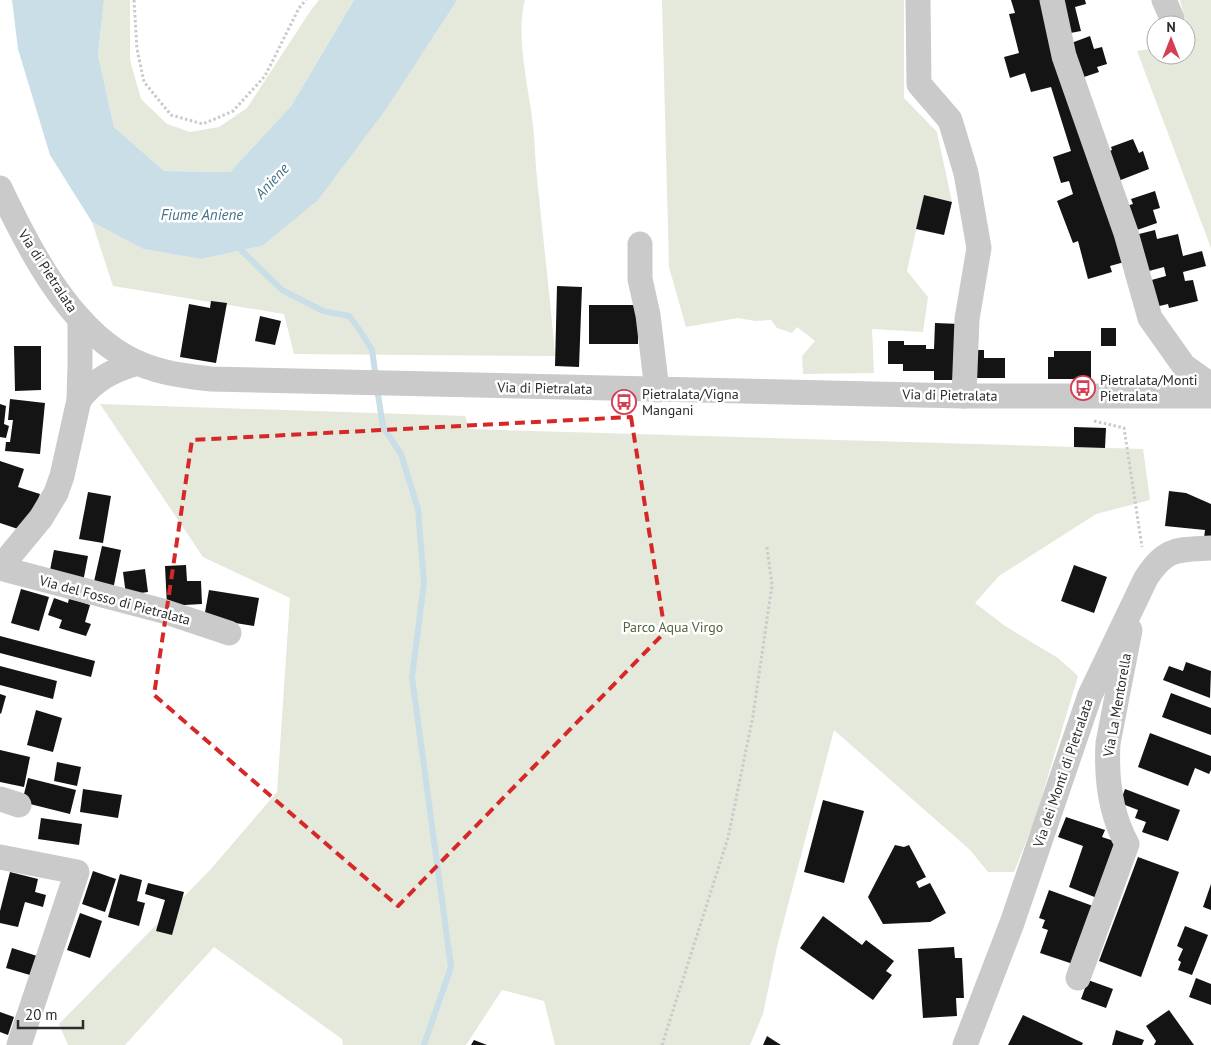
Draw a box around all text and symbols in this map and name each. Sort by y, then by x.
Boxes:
north arrow [1146,15,1196,65]
text: N [1166,18,1176,36]
water label: Aniene [250,159,293,203]
water label: Fiume Aniene [161,205,243,224]
street label: Via di Pietralata [14,225,82,316]
place label: Pietralata/Monti Pietralata [1100,371,1198,405]
bus stop icon: Pietralata/Monti Pietralata [1070,375,1096,401]
street label: Via di Pietralata [496,378,593,398]
place label: Pietralata/Vigna Mangani [642,385,739,419]
street label: Via di Pietralata [901,385,998,405]
bus stop icon: Pietralata/Vigna Mangani [611,389,637,415]
street label: Via del Fosso di Pietralata [37,571,192,629]
park label: Parco Aqua Virgo [623,618,723,636]
street label: Via La Mentorella [1099,652,1135,759]
street label: Via dei Monti di Pietralata [1029,696,1097,851]
scale bar [18,998,82,1030]
text: 20 m [25,1005,58,1024]

